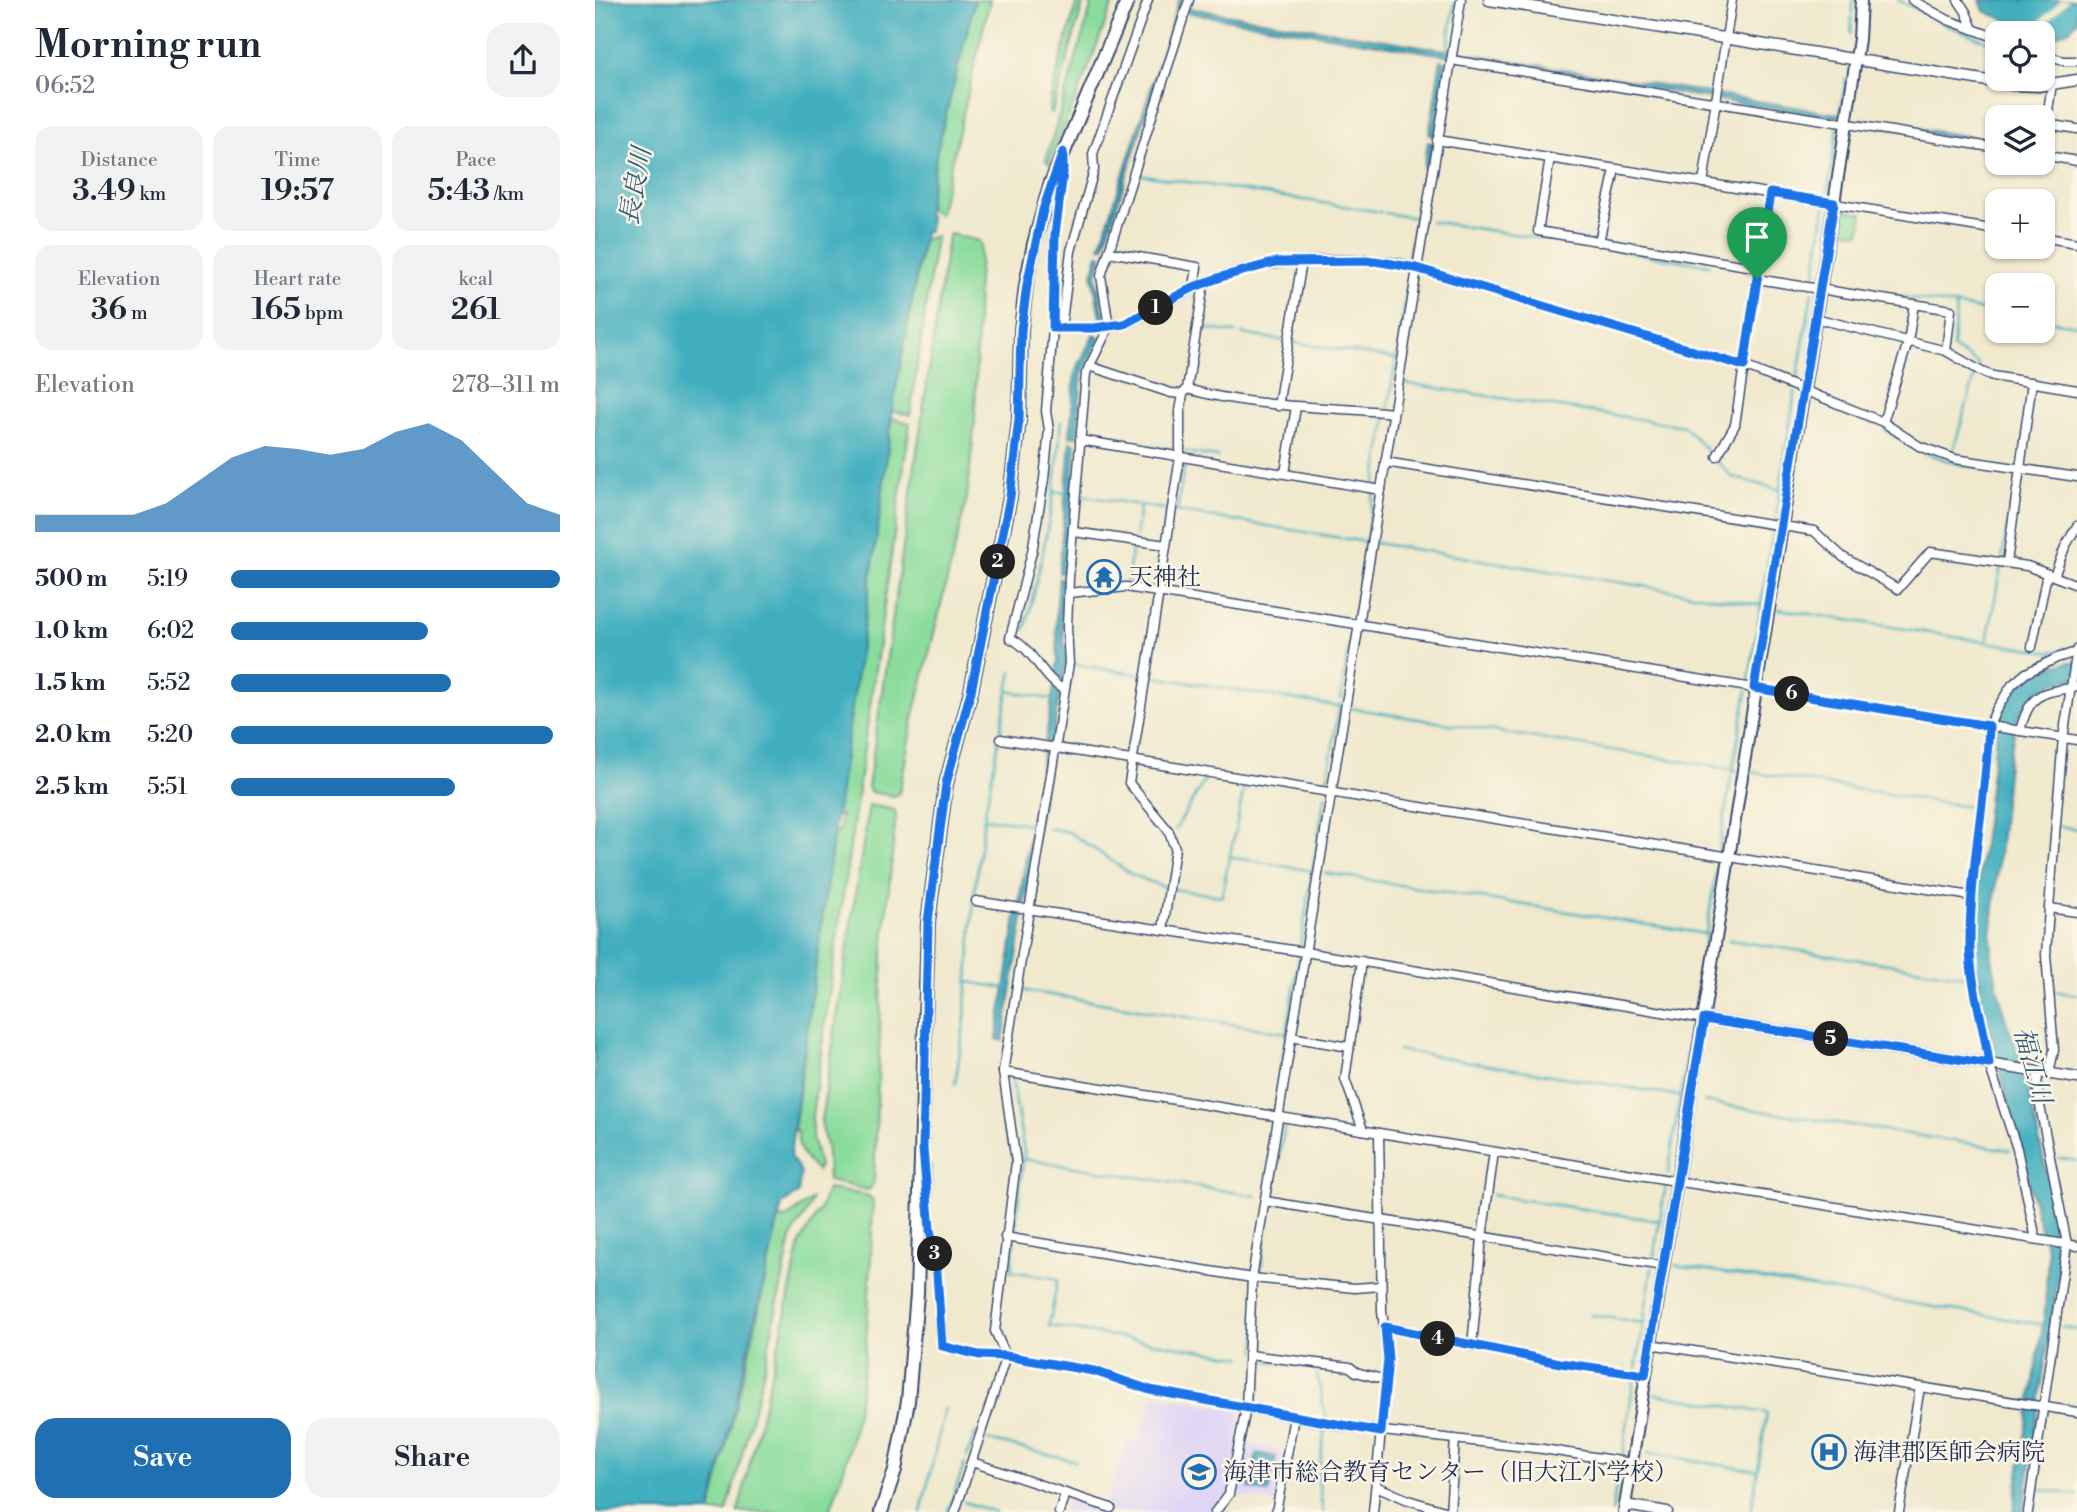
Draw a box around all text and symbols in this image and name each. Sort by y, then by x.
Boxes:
map controls [1985,21,2055,343]
button: locate [1985,21,2055,91]
text: Morning run [35,22,261,69]
button: share [486,23,560,97]
text: 06:52 [35,72,95,100]
button: layers [1985,105,2055,175]
water label: 長良川 [613,142,659,227]
text: Distance [81,148,158,172]
text: Time [275,148,320,172]
text: Pace [455,148,496,172]
text: 3.49 [72,172,136,210]
text: 19:57 [261,172,334,210]
text: 5:43 [427,172,490,210]
text: km [136,182,166,206]
text: /km [490,182,524,206]
button: + [1985,189,2055,259]
pin [1727,207,1787,279]
icon: arrive [1738,218,1776,256]
text: Elevation [78,267,160,291]
text: Heart rate [254,267,341,291]
text: kcal [459,267,493,291]
button: − [1985,273,2055,343]
pin: 1 [1139,290,1173,326]
text: 36 [91,291,127,329]
text: 165 [252,291,301,329]
text: 261 [451,291,501,329]
text: 1 [1151,295,1160,319]
text: m [127,301,148,325]
text: bpm [301,301,343,325]
text: Elevation [35,371,135,399]
text: 278–311 m [452,371,560,399]
pin: 2 [981,544,1015,580]
text: 2 [992,549,1003,573]
temple icon: 天神社 [1085,558,1123,596]
place label: 天神社 [1129,563,1201,593]
text: 500 m [35,565,107,593]
text: 5:19 [147,565,188,593]
text: 1.0 km [35,617,108,645]
text: 6:02 [147,617,194,645]
text: 1.5 km [35,669,106,697]
text: 5:52 [147,669,191,697]
pin: 6 [1775,676,1809,712]
text: 6 [1786,681,1797,705]
text: 2.0 km [35,721,111,749]
text: 5:20 [147,721,193,749]
text: 2.5 km [35,773,109,801]
text: 5:51 [147,773,187,801]
pin: 5 [1813,1021,1849,1056]
water label: 福江川 [2006,1023,2058,1110]
text: 5 [1825,1026,1836,1050]
pin: 3 [917,1236,953,1272]
text: 3 [929,1241,940,1265]
pin: 4 [1421,1322,1455,1356]
text: 4 [1431,1326,1444,1350]
button: Save [35,1418,291,1498]
button: Share [305,1418,560,1498]
hospital icon: 海津郡医師会病院 [1810,1433,1848,1471]
place label: 海津郡医師会病院 [1853,1438,2045,1468]
school or university icon: 海津市総合教育センター（旧大江小学校） [1180,1453,1218,1491]
place label: 海津市総合教育センター（旧大江小学校） [1223,1458,1678,1488]

